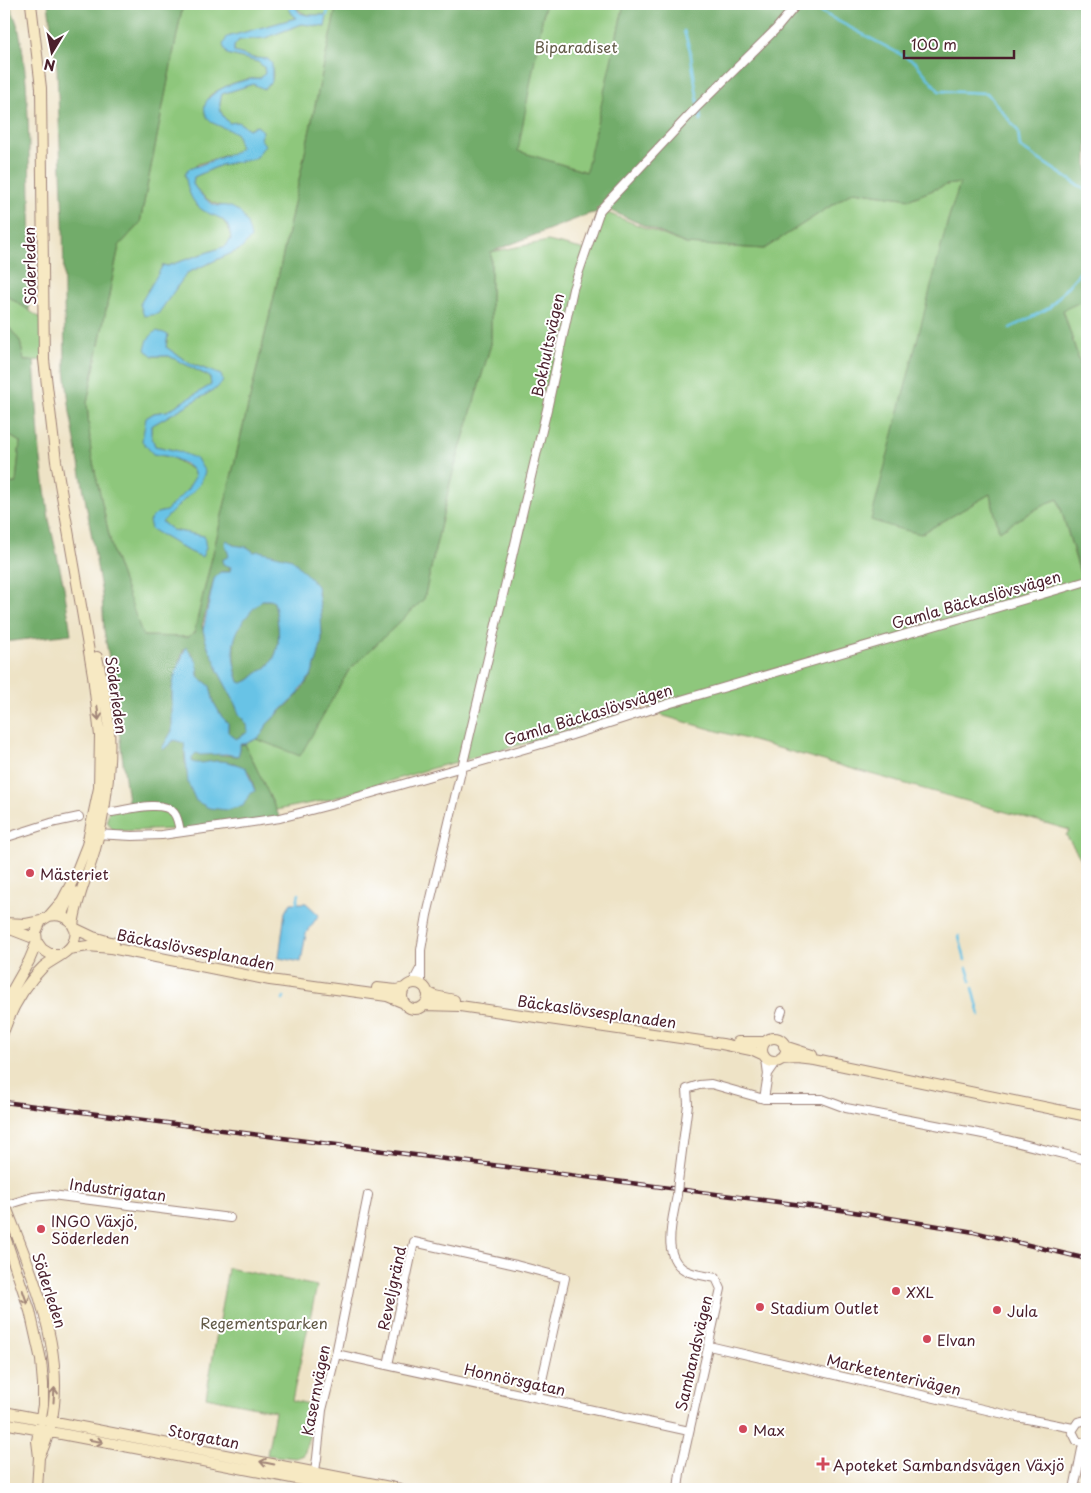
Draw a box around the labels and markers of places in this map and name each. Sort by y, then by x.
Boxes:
place label: Mästeriet [40,862,109,885]
marker: Mästeriet [24,867,36,879]
place label: INGO Växjö, Söderleden [51,1209,138,1249]
marker: INGO Växjö, Söderleden [35,1223,47,1235]
place label: XXL [906,1280,934,1303]
marker: XXL [890,1285,902,1297]
place label: Stadium Outlet [770,1296,879,1319]
place label: Jula [1007,1299,1038,1322]
marker: Stadium Outlet [754,1301,766,1313]
marker: Jula [991,1304,1003,1316]
place label: Elvan [937,1328,975,1351]
marker: Elvan [921,1333,933,1345]
place label: Max [753,1418,785,1441]
marker: Max [737,1423,749,1435]
place label: Apoteket Sambandsvägen Växjö [833,1453,1065,1476]
marker: Apoteket Sambandsvägen Växjö [817,1458,829,1470]

